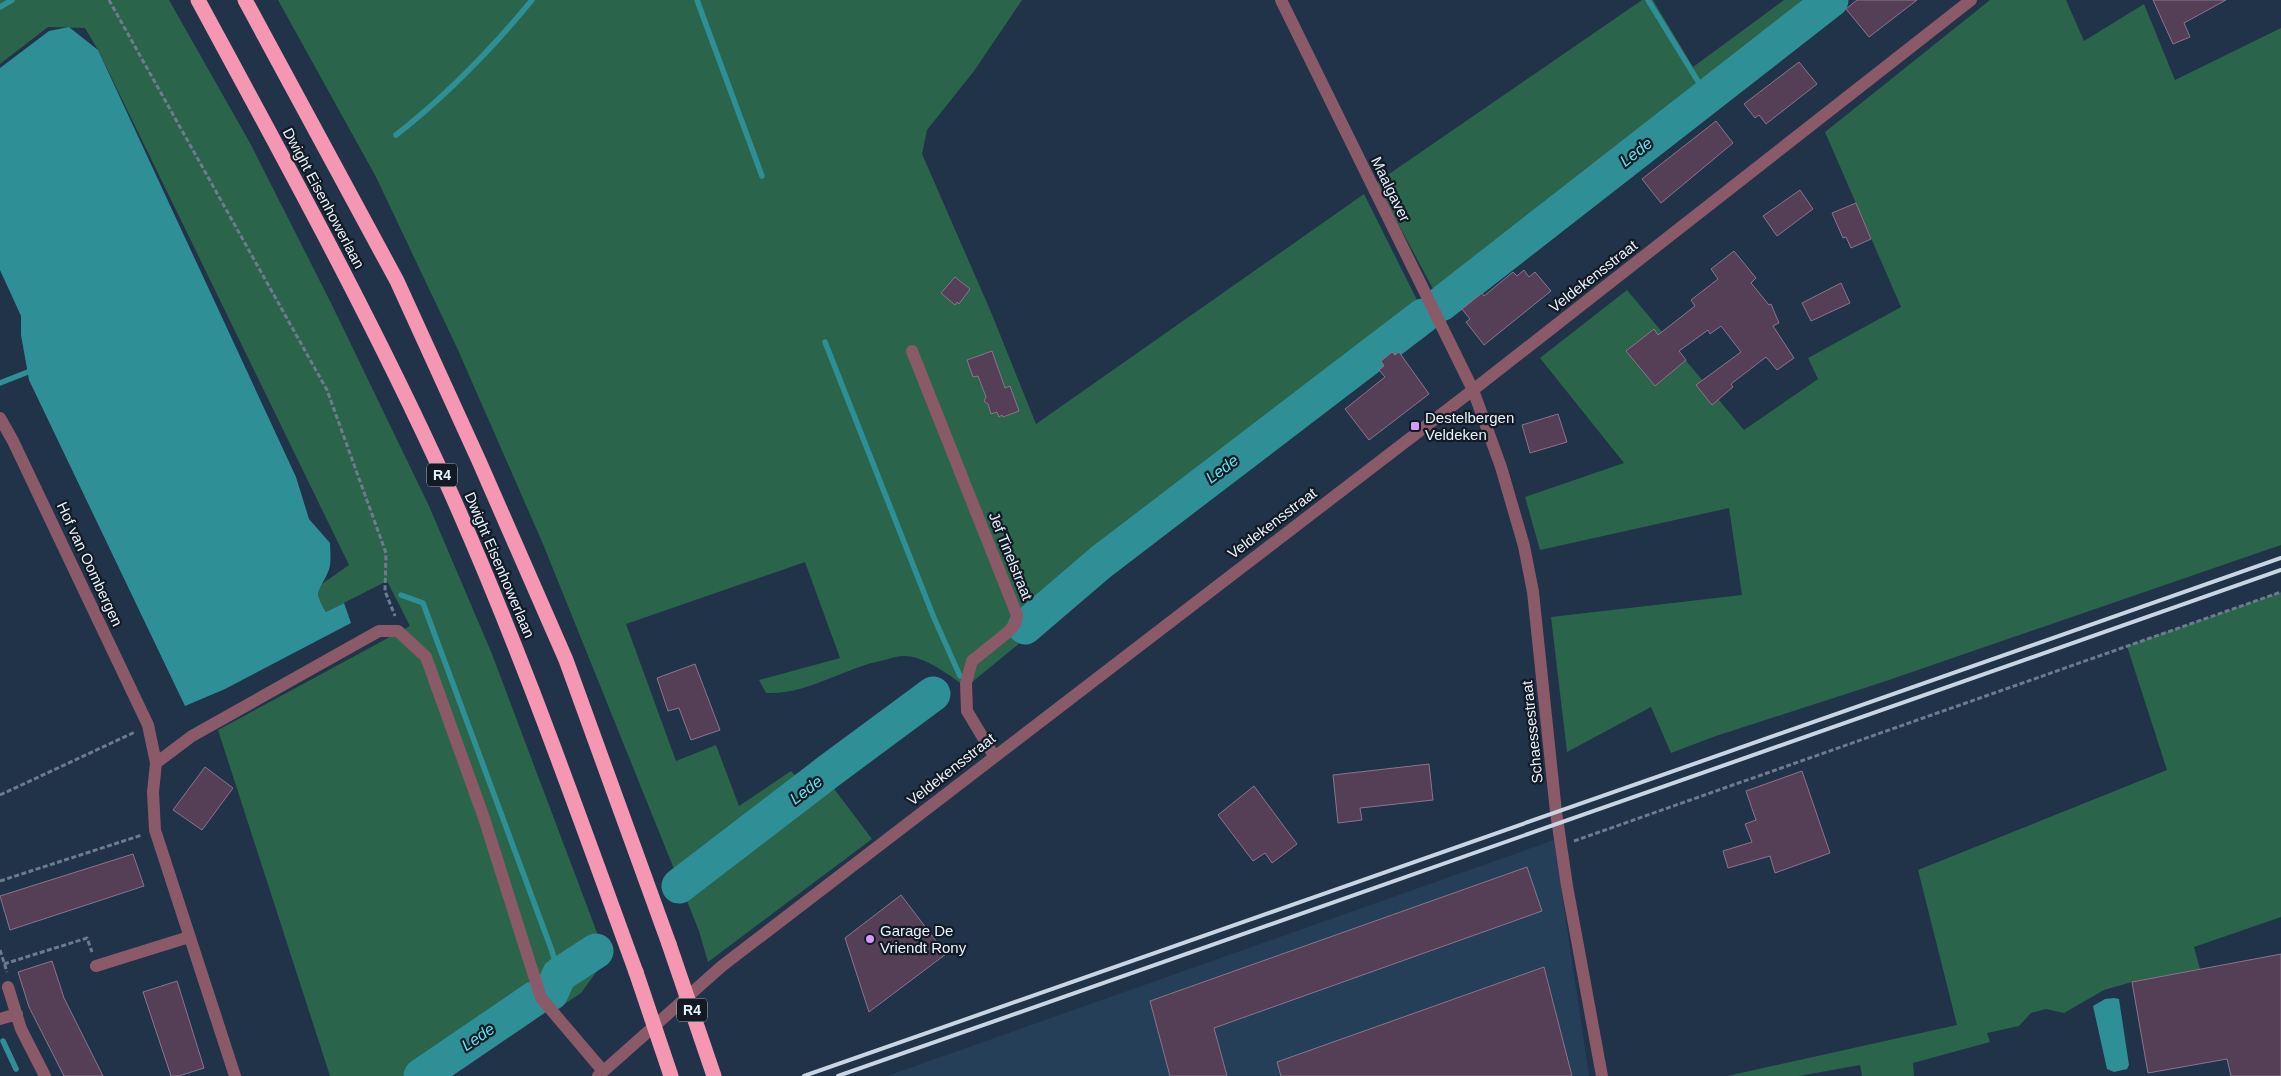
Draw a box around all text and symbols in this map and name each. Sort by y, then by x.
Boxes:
street label: Dwight Eisenhowerlaan [280,125,368,271]
water label: Lede [1617,134,1655,170]
street label: Maalgaver [1368,154,1414,224]
street label: Veldekensstraat [1546,236,1641,316]
place label: Destelbergen Veldeken [1425,409,1514,443]
marker: Destelbergen Veldeken [1409,420,1421,432]
water label: Lede [1203,451,1241,486]
road number: R4 [427,464,457,486]
street label: Veldekensstraat [1224,484,1320,562]
street label: Dwight Eisenhowerlaan [462,490,538,640]
street label: Hof van Oombergen [54,499,126,629]
street label: Jef Tinelstraat [986,510,1037,603]
street label: Schaessestraat [1518,679,1546,784]
street label: Veldekensstraat [904,729,999,809]
water label: Lede [787,772,825,807]
place label: Garage De Vriendt Rony [880,922,967,956]
marker: Garage De Vriendt Rony [864,933,876,945]
road number: R4 [677,998,707,1022]
water label: Lede [458,1020,498,1054]

